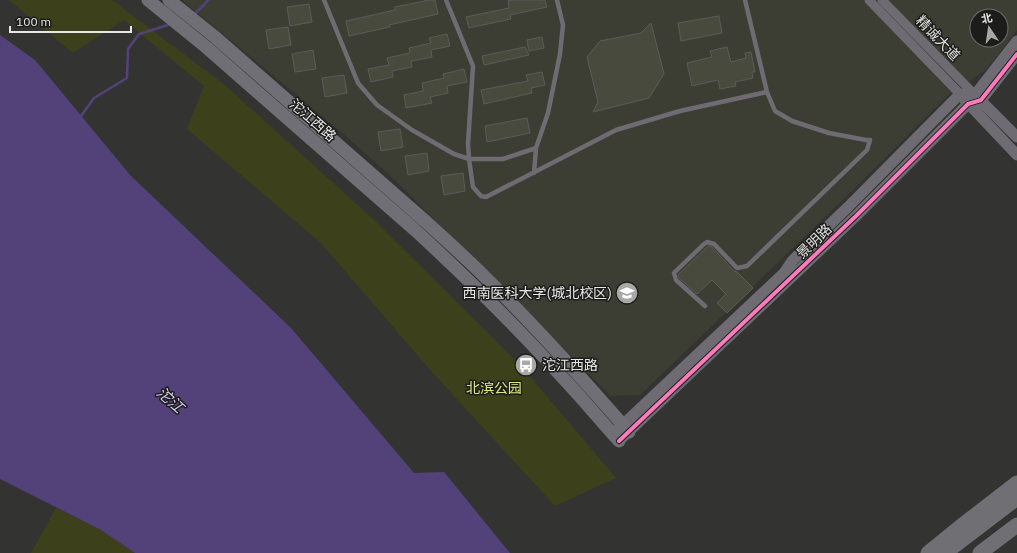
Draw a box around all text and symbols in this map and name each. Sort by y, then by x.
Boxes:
scale bar [10,8,131,34]
north arrow [969,8,1009,48]
text: 北 [980,10,994,26]
street label: 精诚大道 [912,12,964,64]
text: 100 m [16,14,51,29]
street label: 沱江西路 [286,95,340,145]
street label: 景明路 [793,220,835,262]
school or university icon: 西南医科大学(城北校区) [614,280,640,306]
place label: 西南医科大学(城北校区) [463,284,612,302]
bus stop icon: 沱江西路 [513,352,539,378]
place label: 沱江西路 [542,356,598,374]
park label: 北滨公园 [466,379,522,397]
water label: 沱江 [153,383,189,418]

